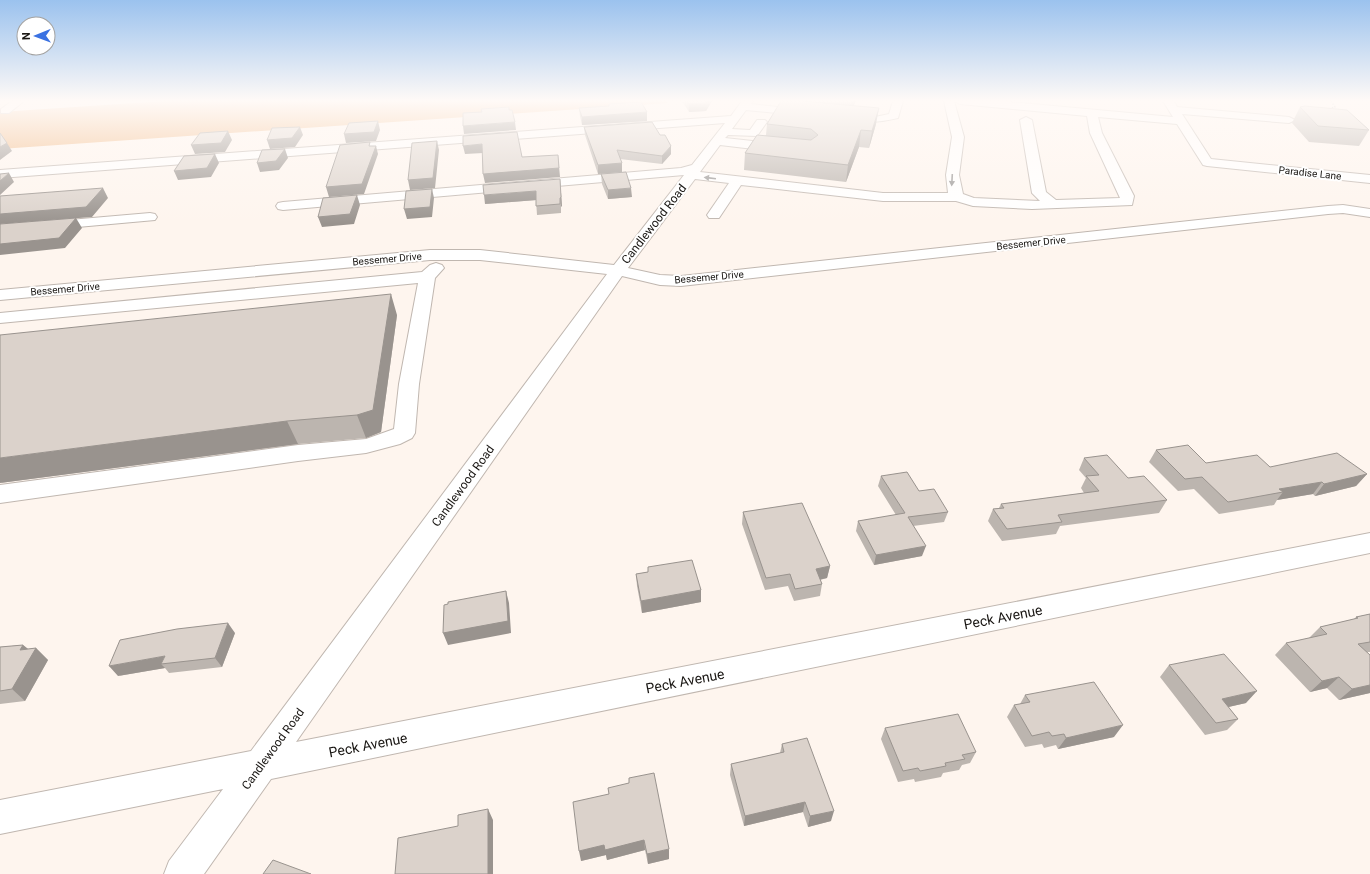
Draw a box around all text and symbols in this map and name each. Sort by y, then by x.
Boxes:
north arrow [16,16,56,56]
text: N [20,32,33,40]
street label: Paradise Lane [1278,164,1342,182]
one-way arrow [949,174,955,187]
one-way arrow [704,175,716,181]
street label: Candlewood Road [619,181,689,267]
street label: Bessemer Drive [996,234,1066,252]
street label: Bessemer Drive [352,250,422,268]
street label: Bessemer Drive [674,268,744,286]
street label: Bessemer Drive [30,280,100,298]
street label: Candlewood Road [429,443,497,529]
street label: Peck Avenue [962,602,1044,632]
street label: Peck Avenue [644,666,726,696]
street label: Candlewood Road [239,706,307,792]
street label: Peck Avenue [327,730,409,760]

